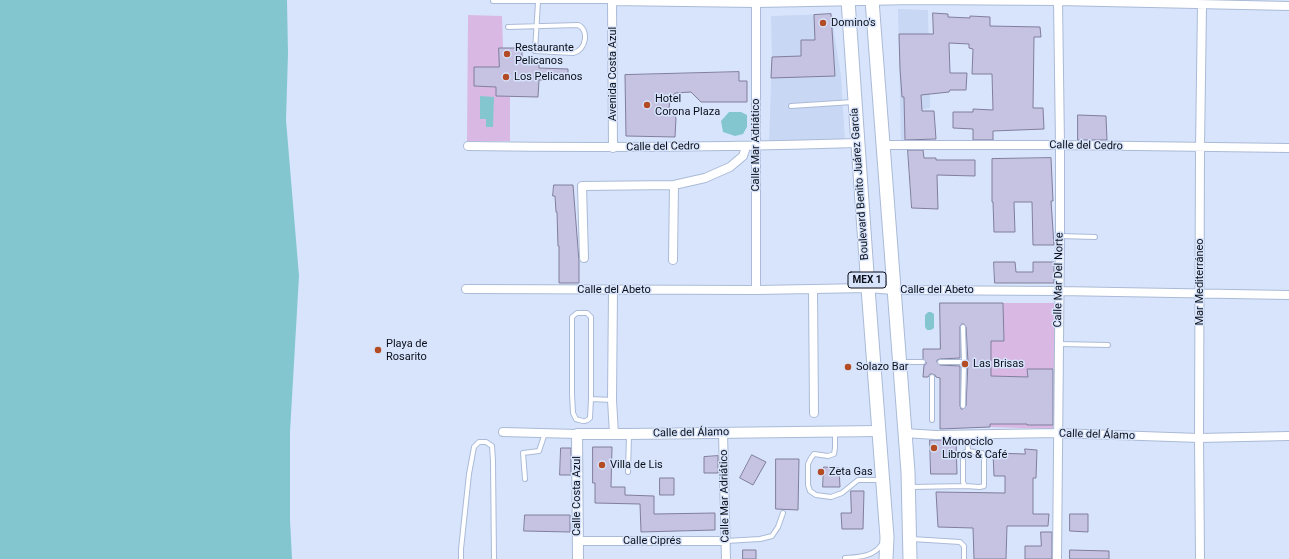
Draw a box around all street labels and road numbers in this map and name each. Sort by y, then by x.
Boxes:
street label: Avenida Costa Azul [606,27,620,121]
street label: Calle Mar Adriático [749,98,763,192]
street label: Boulevard Benito Juárez García [848,107,872,261]
street label: Calle del Cedro [1049,139,1123,153]
street label: Calle del Cedro [626,140,700,154]
street label: Calle Mar Del Norte [1052,232,1066,328]
street label: Mar Mediterráneo [1193,238,1207,326]
road number: MEX 1 [848,272,886,288]
street label: Calle del Abeto [577,283,651,297]
street label: Calle del Abeto [900,283,974,297]
street label: Calle del Álamo [653,426,729,440]
street label: Calle del Álamo [1059,427,1135,443]
street label: Calle Mar Adriático [718,449,732,543]
street label: Calle Costa Azul [570,456,584,536]
street label: Calle Ciprés [623,534,681,548]

